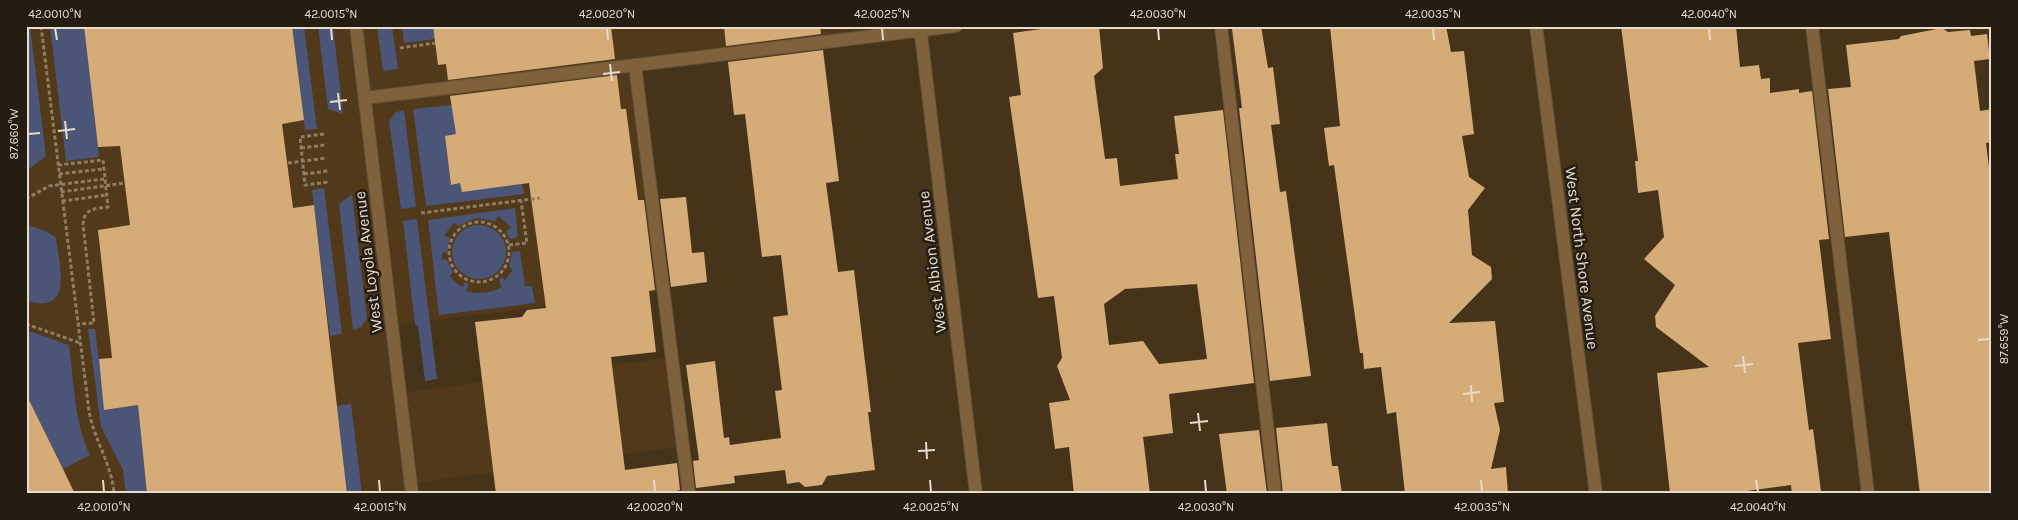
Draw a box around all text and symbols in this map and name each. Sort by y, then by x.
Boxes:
text: 42.0010°N [28,7,82,21]
text: 42.0015°N [304,7,358,21]
text: 42.0020°N [579,7,635,21]
text: 42.0025°N [854,7,910,21]
text: 42.0030°N [1130,7,1186,21]
text: 42.0035°N [1405,7,1461,21]
text: 42.0040°N [1681,7,1737,21]
text: 87.660°W [7,108,21,159]
street label: West North Shore Avenue [1561,166,1603,350]
street label: West Loyola Avenue [350,190,386,334]
street label: West Albion Avenue [914,190,950,334]
text: 87.659°W [1997,313,2011,364]
text: 42.0010°N [77,500,131,514]
text: 42.0015°N [353,500,407,514]
text: 42.0020°N [627,500,683,514]
text: 42.0025°N [903,500,959,514]
text: 42.0030°N [1178,500,1234,514]
text: 42.0035°N [1454,500,1510,514]
text: 42.0040°N [1730,500,1786,514]

